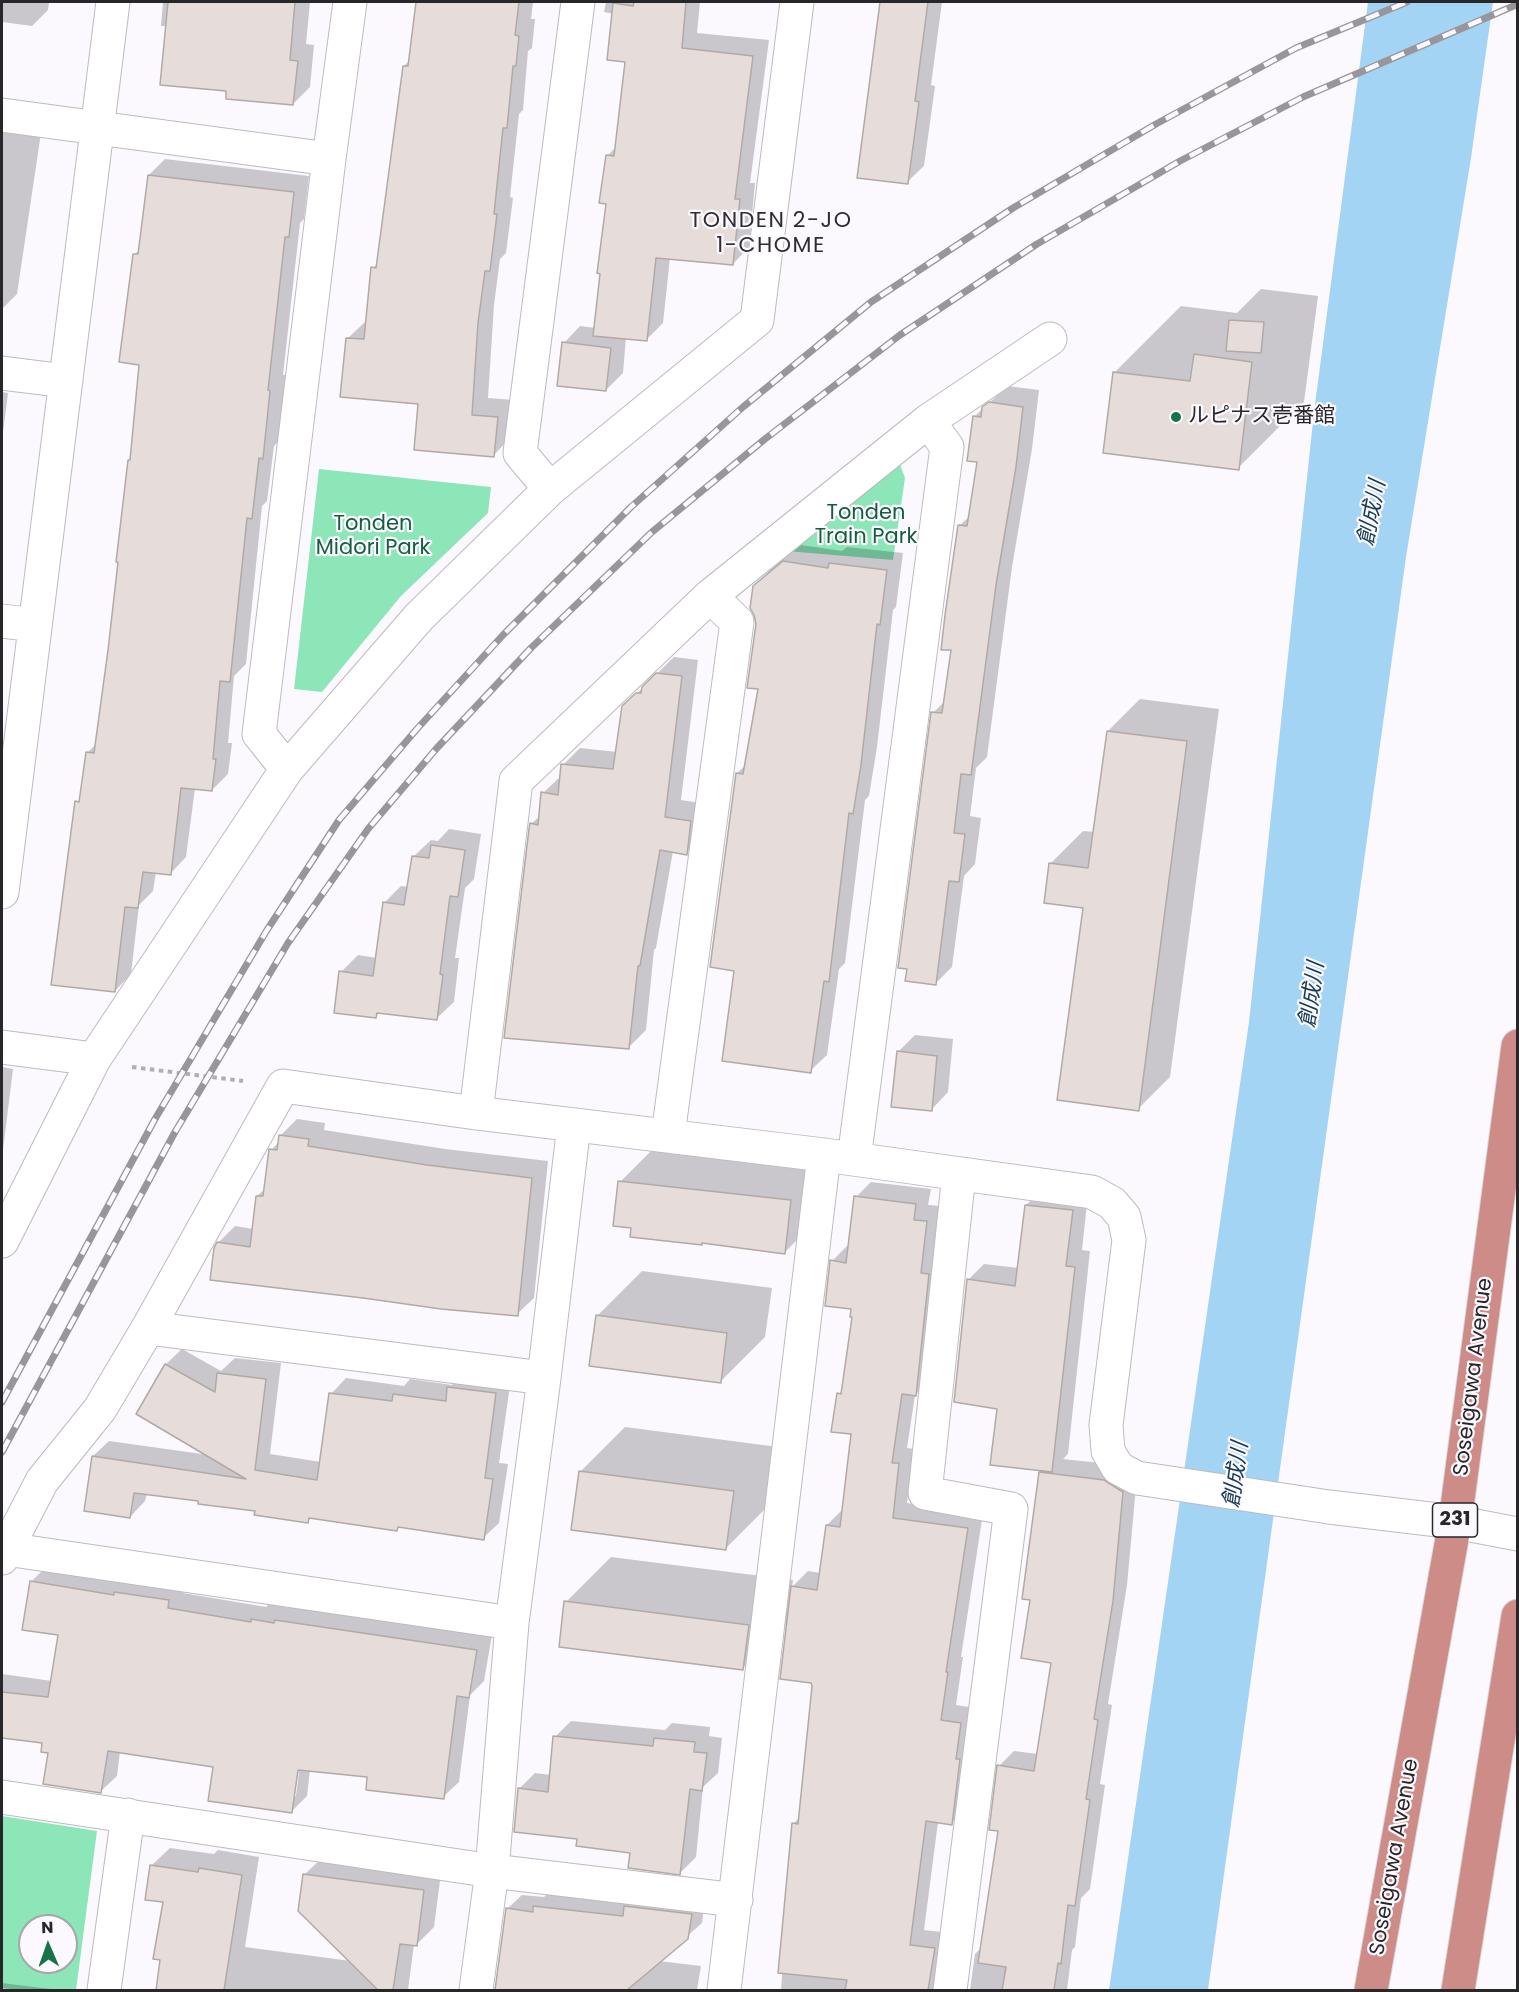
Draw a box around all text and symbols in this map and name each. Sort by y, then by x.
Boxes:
district label: TONDEN 2-JO 1-CHOME [689,208,853,260]
place label: ルピナス壱番館 [1188,404,1335,430]
marker: ルピナス壱番館 [1169,410,1183,424]
water label: 創成川 [1354,478,1392,548]
park label: Tonden Train Park [815,501,917,551]
park label: Tonden Midori Park [316,512,430,562]
water label: 創成川 [1295,960,1331,1030]
street label: Soseigawa Avenue [1449,1277,1499,1477]
water label: 創成川 [1219,1440,1255,1510]
road number: 231 [1432,1503,1478,1537]
street label: Soseigawa Avenue [1365,1757,1425,1957]
north arrow [18,1914,78,1974]
text: N [41,1916,54,1939]

